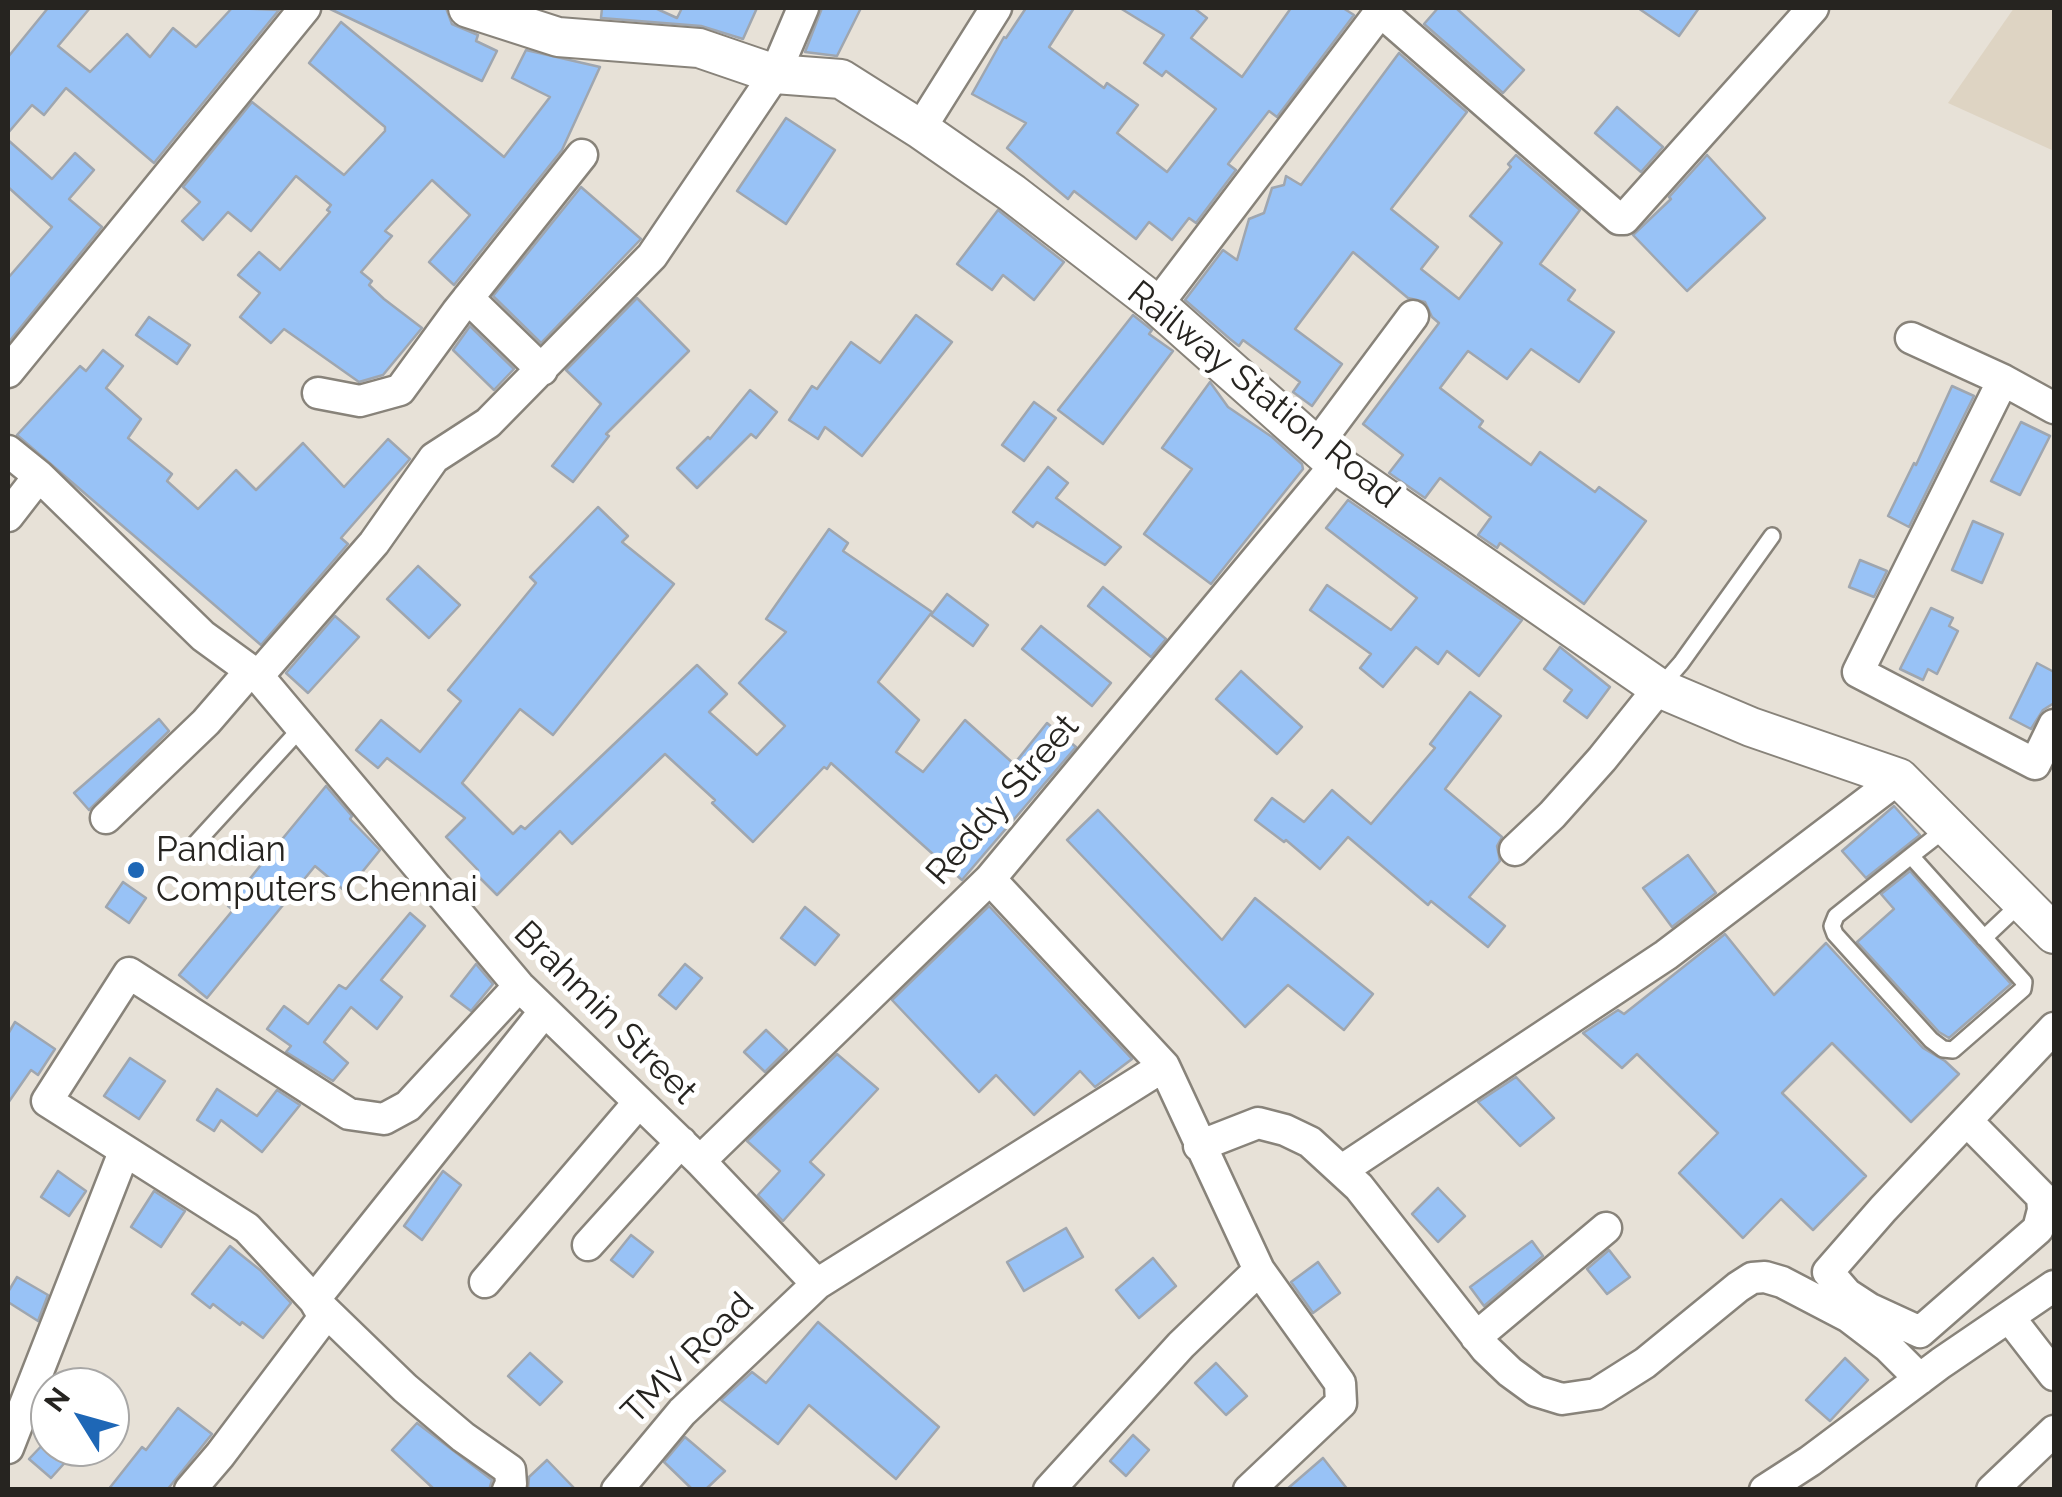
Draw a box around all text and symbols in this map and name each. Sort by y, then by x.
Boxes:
street label: Railway Station Road [1119,272,1407,518]
street label: Reddy Street [918,706,1088,894]
place label: Pandian Computers Chennai [156,829,478,911]
marker: Pandian Computers Chennai [125,859,147,881]
street label: Brahmin Street [505,913,705,1113]
street label: TMV Road [614,1285,762,1433]
north arrow [30,1367,130,1467]
text: N [38,1381,77,1418]

